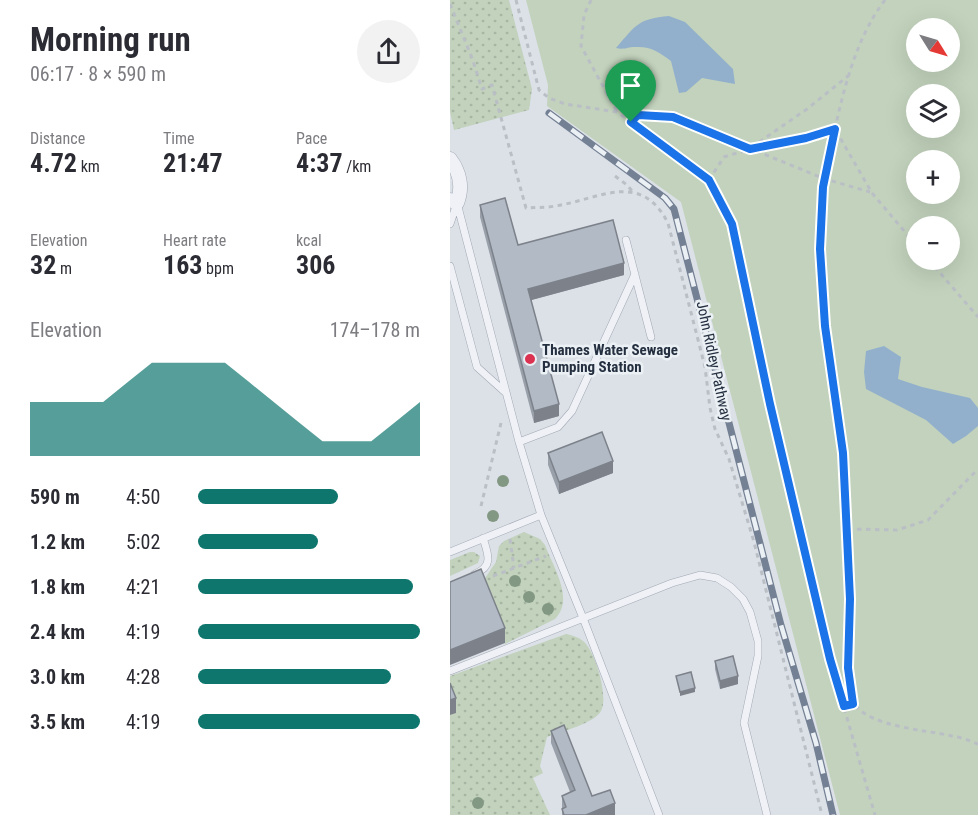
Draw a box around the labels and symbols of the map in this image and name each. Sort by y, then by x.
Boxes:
north arrow [906,18,960,72]
pin [605,60,656,122]
street label: John Ridley Pathway [693,300,735,422]
place label: Thames Water Sewage Pumping Station [542,341,678,376]
marker: Thames Water Sewage Pumping Station [523,352,537,366]

